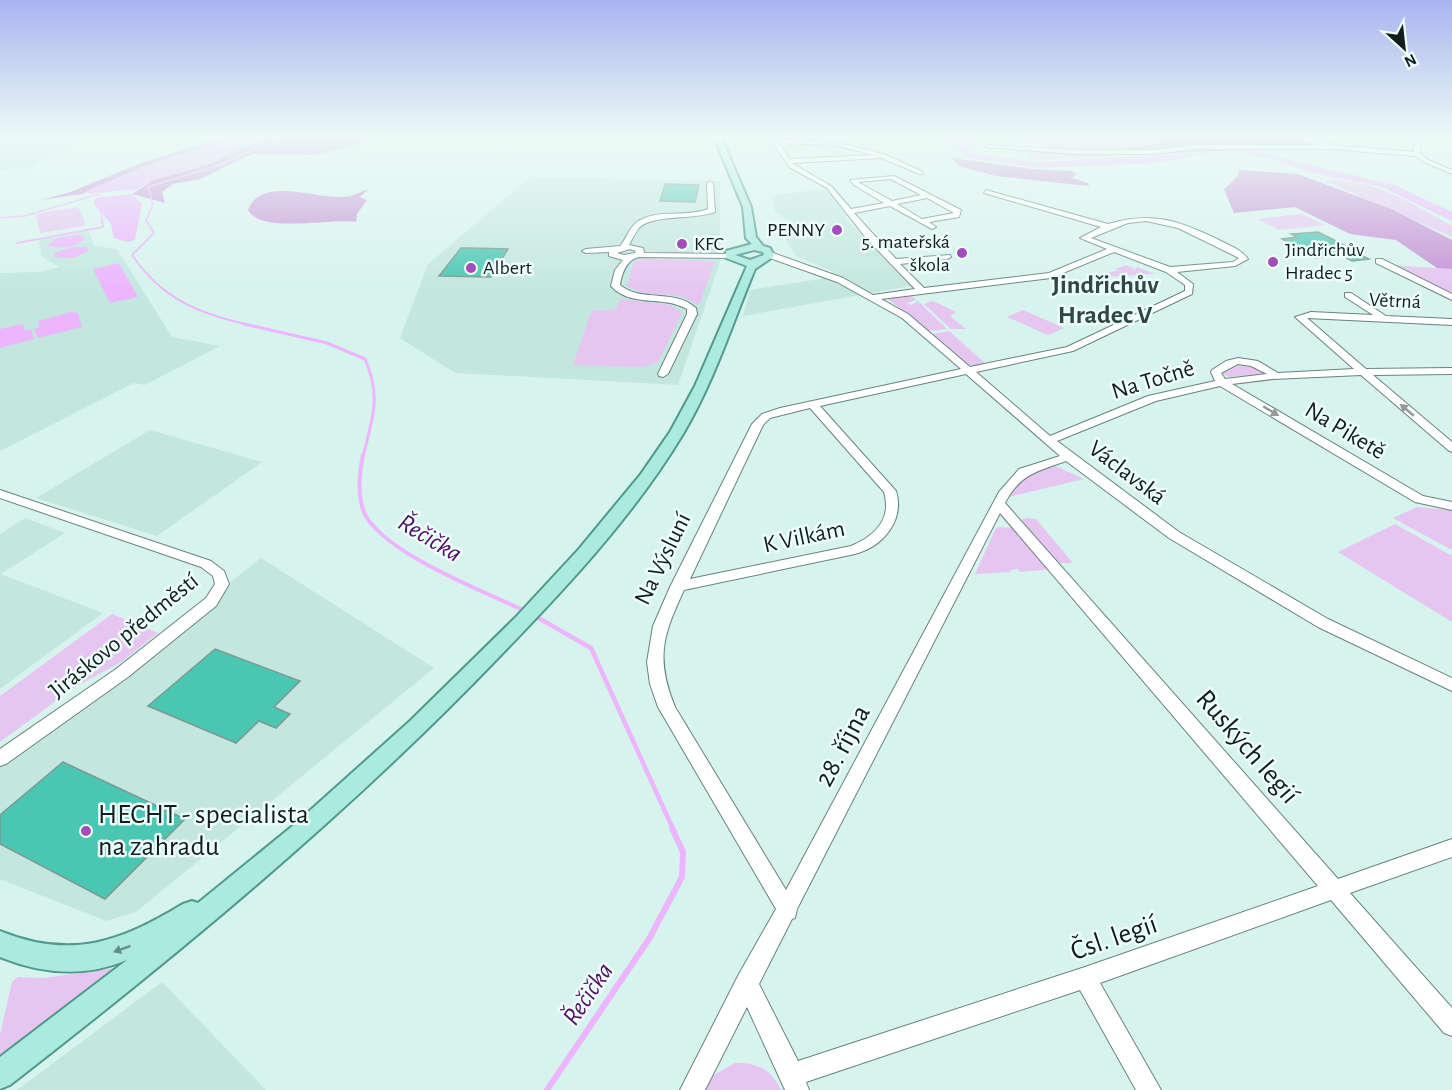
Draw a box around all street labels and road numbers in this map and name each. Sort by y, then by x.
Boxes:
street label: Větrná [1368,290,1422,312]
street label: Na Točně [1109,356,1197,404]
street label: Na Piketě [1301,398,1389,464]
street label: Václavská [1084,436,1170,510]
street label: Na Výsluní [631,509,696,609]
street label: K Vilkám [761,517,847,557]
street label: Jiráskovo předměstí [45,569,203,703]
street label: Ruských legií [1190,685,1304,809]
street label: 28. října [810,701,876,791]
street label: Čsl. legií [1066,908,1161,966]

